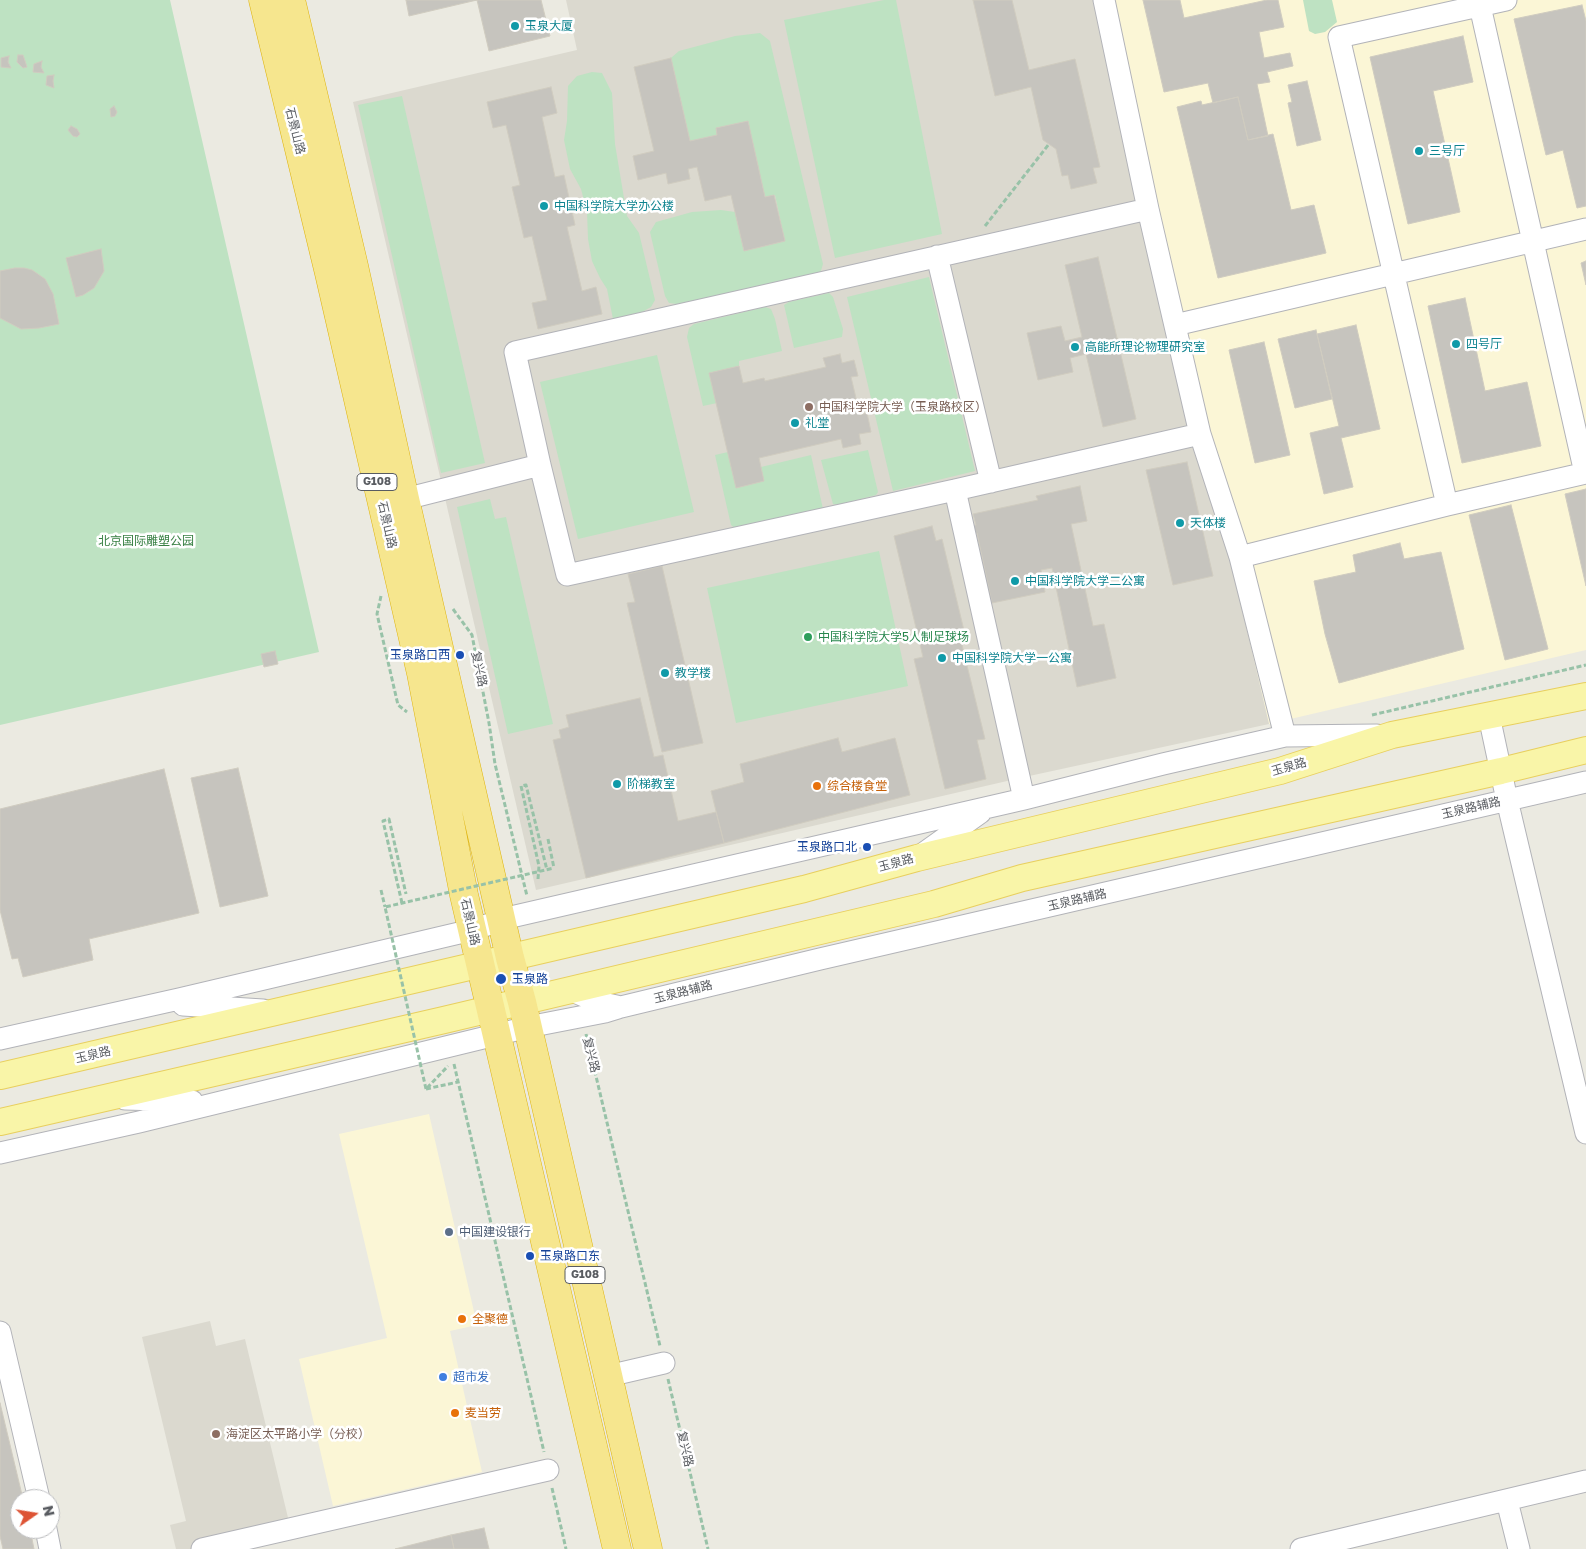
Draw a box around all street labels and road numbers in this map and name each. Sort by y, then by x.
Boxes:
street label: 石景山路 [282,106,308,156]
road number: G108 [357,474,397,491]
street label: 石景山路 [375,500,399,550]
street label: 复兴路 [468,650,490,688]
street label: 玉泉路 [1270,755,1308,779]
street label: 玉泉路辅路 [1440,794,1502,822]
street label: 玉泉路 [877,851,915,875]
street label: 玉泉路辅路 [1046,886,1108,914]
street label: 石景山路 [458,897,482,947]
street label: 玉泉路辅路 [652,978,714,1006]
street label: 复兴路 [580,1036,602,1074]
street label: 玉泉路 [74,1044,112,1066]
road number: G108 [565,1266,605,1284]
street label: 复兴路 [674,1430,696,1468]

